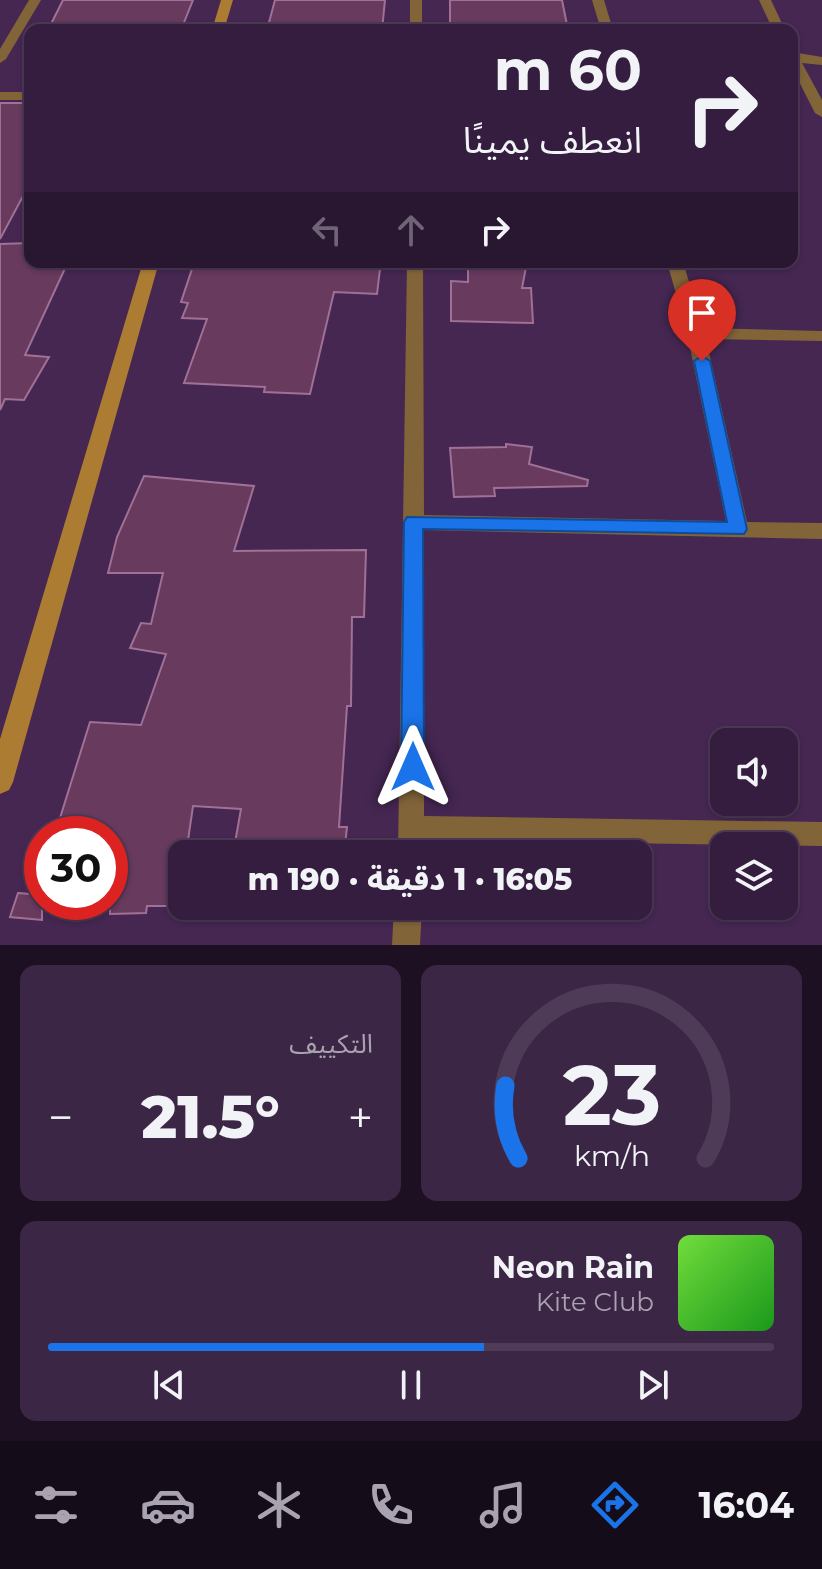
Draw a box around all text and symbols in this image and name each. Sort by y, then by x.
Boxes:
text: 60 m [494,36,642,104]
icon: right [670,56,774,160]
text: انعطف يمينًا [463,118,642,162]
icon: left [305,208,349,252]
icon: ahead [389,208,433,252]
icon: right [473,208,517,252]
pin [668,279,736,361]
icon: arrive [680,291,724,335]
position arrow [371,725,455,809]
map controls [710,728,798,920]
button: sound [710,728,798,816]
speed limit sign: 30 [24,816,128,920]
button: layers [710,832,798,920]
text: 16:05 · 1 دقيقة · 190 m [248,861,572,898]
text: التكييف [289,1028,373,1060]
text: 23 [562,1044,661,1146]
text: 21.5° [141,1080,280,1153]
text: − [48,1090,73,1144]
text: + [348,1090,373,1144]
text: km/h [573,1138,650,1173]
text: Neon Rain [492,1249,654,1286]
text: Kite Club [536,1286,654,1318]
icon: previous [147,1363,191,1407]
icon: pause [389,1363,433,1407]
icon: next [631,1363,675,1407]
icon: filters [28,1477,84,1533]
icon: car [140,1477,196,1533]
icon: climate [251,1477,307,1533]
icon: phone [363,1477,419,1533]
icon: music [475,1477,531,1533]
icon: directions [587,1477,643,1533]
text: 16:04 [698,1483,794,1527]

